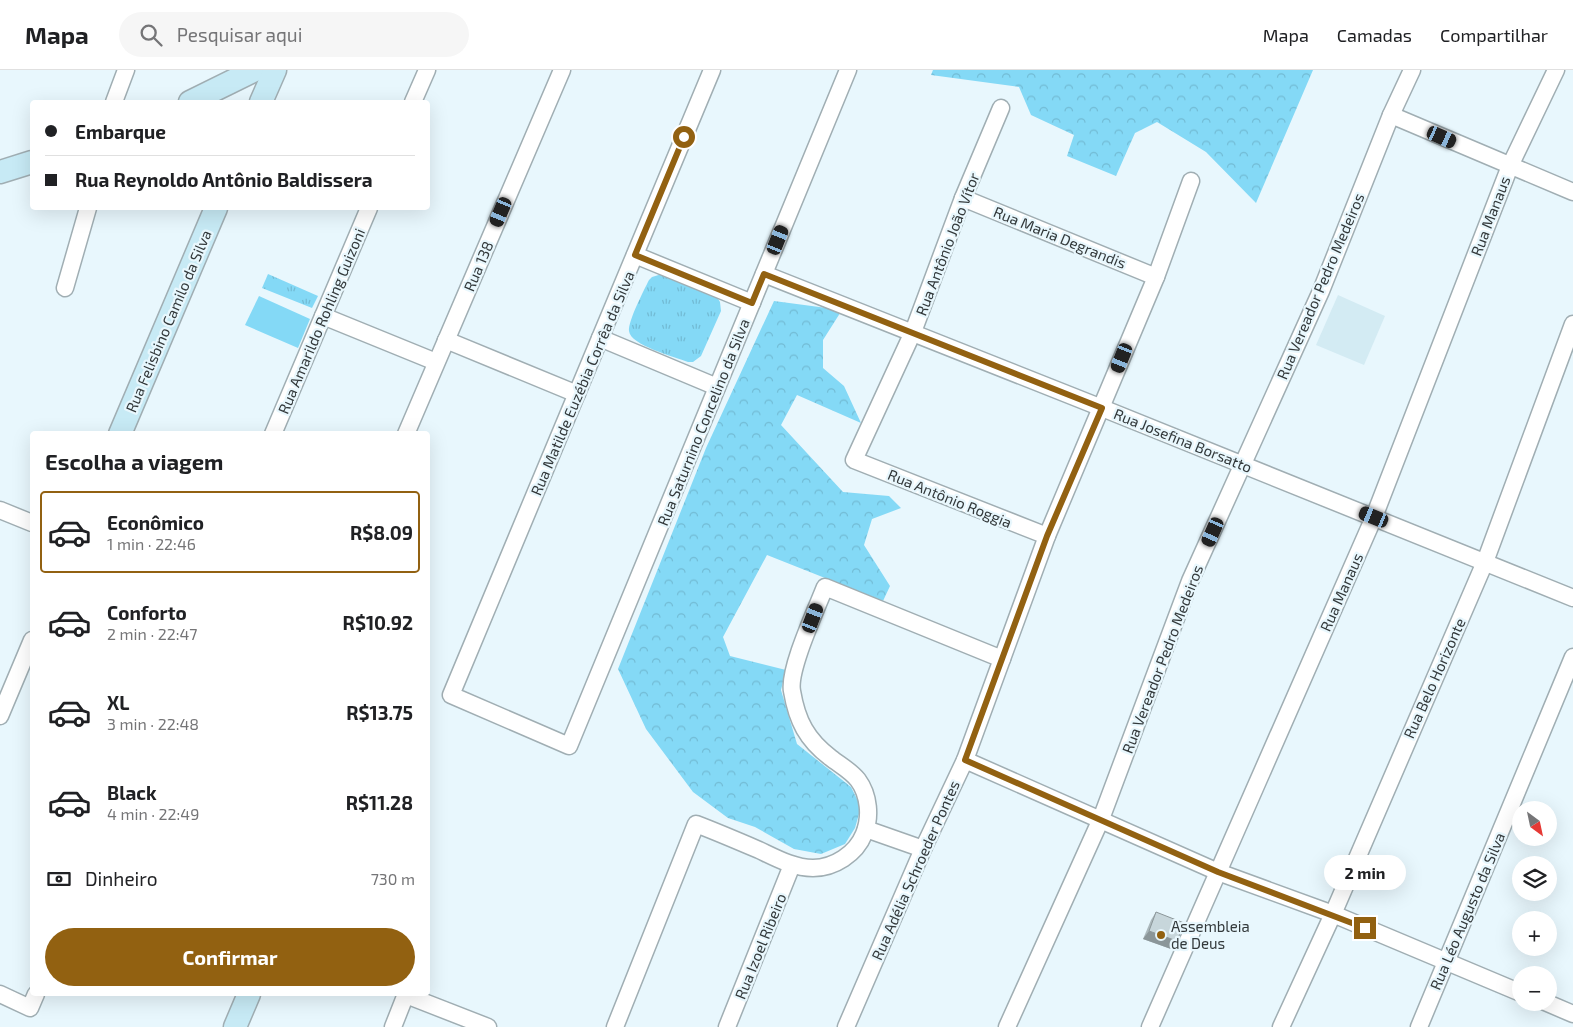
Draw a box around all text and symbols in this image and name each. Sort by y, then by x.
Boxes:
search box [119,12,469,57]
text: Mapa [25,20,89,49]
icon: search [137,21,165,49]
text: Pesquisar aqui [177,23,302,46]
text: Mapa [1263,24,1309,46]
text: Camadas [1337,24,1412,46]
text: Compartilhar [1440,24,1548,46]
text: Embarque [75,120,166,143]
car [1425,124,1458,150]
route start [673,126,695,148]
text: Rua Reynoldo Antônio Baldissera [75,168,373,191]
street label: Rua Antônio João Vítor [911,170,983,318]
street label: Rua Manaus [1467,174,1513,258]
street label: Rua Vereador Pedro Medeiros [1273,190,1367,382]
car [488,195,513,229]
street label: Rua Maria Degrandis [991,202,1129,272]
car [765,223,790,257]
street label: Rua Amarildo Rohling Guizoni [274,226,368,416]
street label: Rua Felisbino Camilo da Silva [121,227,215,415]
street label: Rua 138 [459,238,497,294]
street label: Rua Matilde Euzébia Corrêa da Silva [526,268,638,498]
street label: Rua Saturnino Concelino da Silva [653,316,753,528]
car [1109,341,1134,375]
street label: Rua Josefina Borsatto [1111,404,1255,476]
text: Escolha a viagem [45,448,223,474]
street label: Rua Antônio Roggia [885,465,1015,531]
car [1357,504,1390,530]
icon: car [47,510,92,555]
text: Econômico [107,511,204,534]
car [1200,515,1225,549]
text: R$8.09 [350,521,413,544]
text: 1 min · 22:46 [107,534,196,553]
street label: Rua Manaus [1316,550,1366,634]
street label: Rua Vereador Pedro Medeiros [1118,562,1206,756]
icon: car [47,600,92,645]
text: Conforto [107,601,187,624]
car [800,601,825,635]
text: R$10.92 [343,611,413,634]
street label: Rua Belo Horizonte [1399,615,1469,741]
text: 2 min · 22:47 [107,624,198,643]
icon: car [47,690,92,735]
text: XL [107,691,129,714]
text: R$13.75 [346,701,413,724]
text: 3 min · 22:48 [107,714,199,733]
street label: Rua Adélia Schroeder Pontes [867,777,963,963]
icon: car [47,780,92,825]
text: Black [107,781,157,804]
text: R$11.28 [346,791,413,814]
north arrow [1512,801,1558,846]
map controls [1512,801,1557,1011]
text: 4 min · 22:49 [107,804,199,823]
street label: Rua Léo Augusto da Silva [1426,830,1508,992]
callout: 2 min [1324,856,1406,890]
button: layers [1512,856,1557,901]
text: 2 min [1345,863,1385,882]
icon: cash [45,865,73,893]
text: Dinheiro [85,867,158,890]
text: 730 m [371,869,415,888]
street label: Rua Izoel Ribeiro [731,890,789,1002]
button: + [1512,911,1557,956]
place label: Assembleia de Deus [1171,917,1250,952]
route end [1354,917,1376,939]
button: Confirmar [45,928,415,986]
marker: Assembleia de Deus [1155,929,1167,941]
button: − [1512,966,1557,1011]

